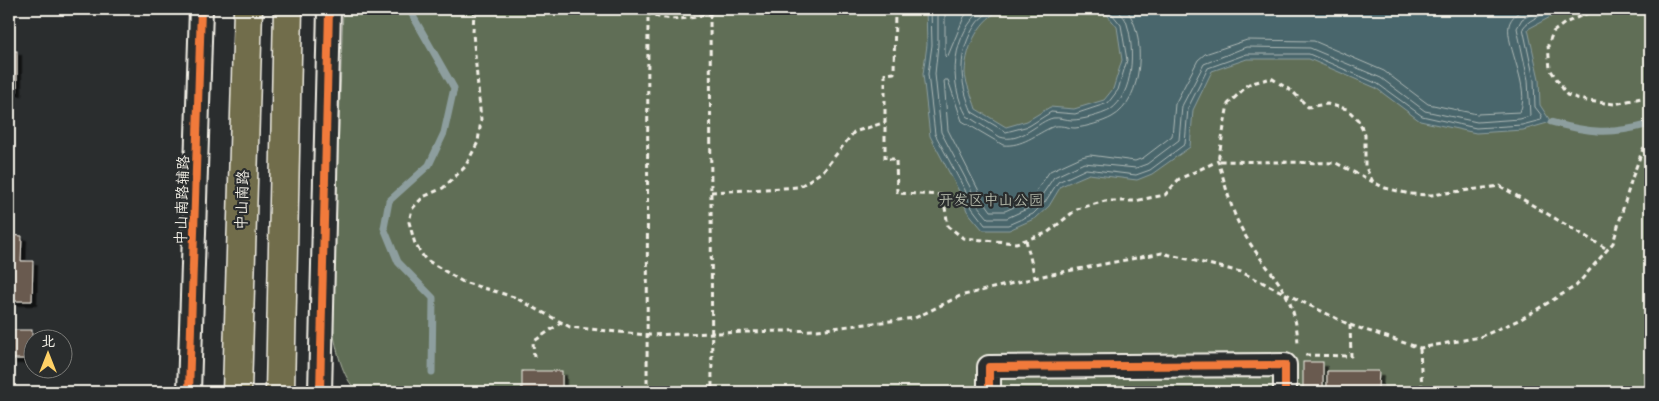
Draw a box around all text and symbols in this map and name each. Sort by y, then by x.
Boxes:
street label: 中山南路辅路 [167,155,197,245]
street label: 中山南路 [228,170,256,230]
park label: 开发区中山公园 [938,187,1044,213]
north arrow [22,328,72,378]
text: 北 [41,329,55,354]

